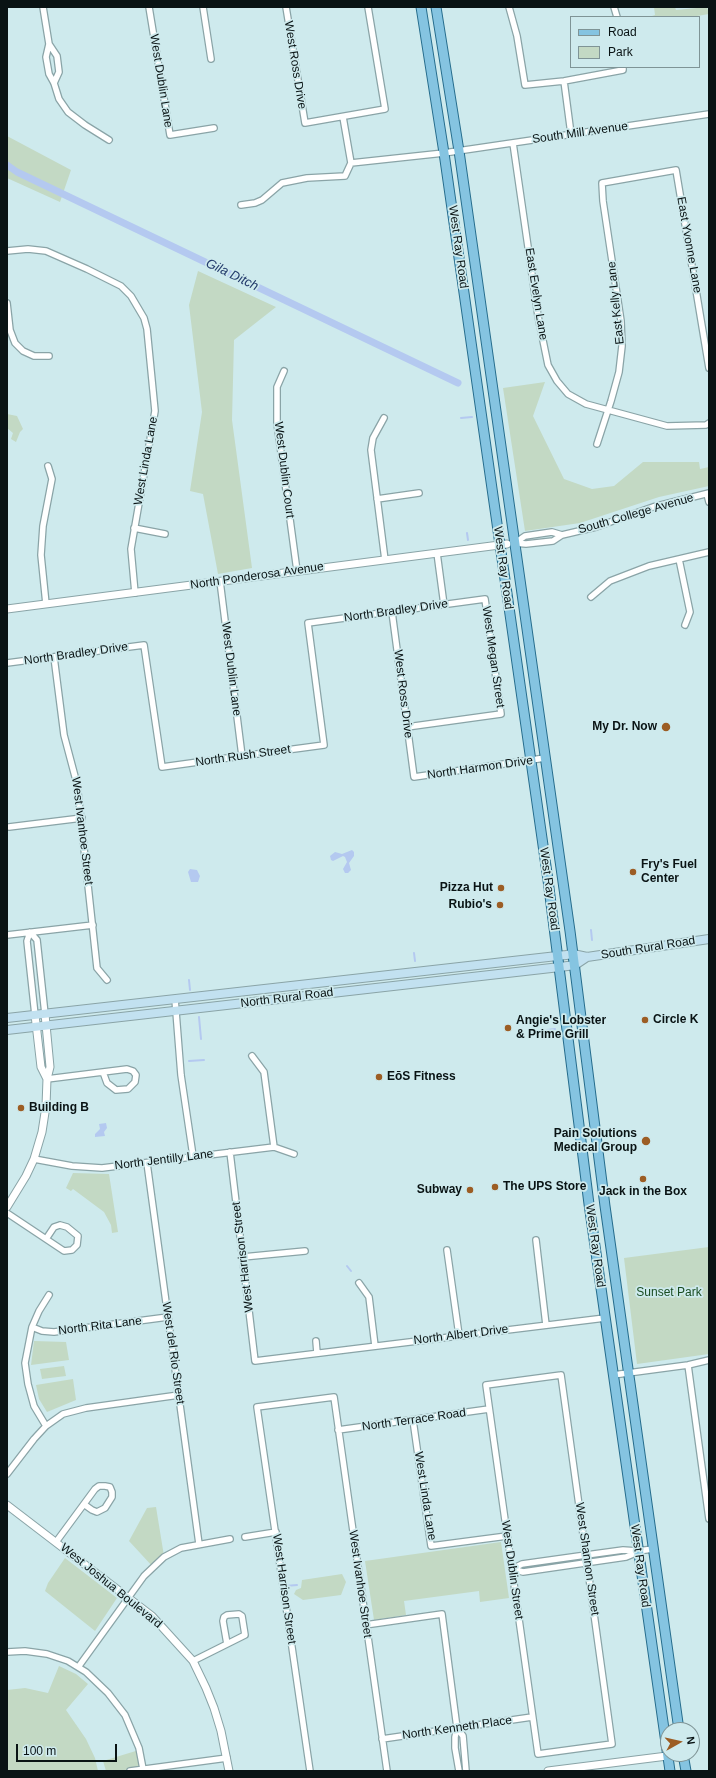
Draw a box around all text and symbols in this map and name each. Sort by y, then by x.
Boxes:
legend [570,16,700,68]
street label: West Ross Drive [281,20,309,110]
text: Road [608,25,637,39]
street label: West Dublin Lane [146,33,176,129]
text: Park [608,45,633,59]
street label: South Mill Avenue [531,119,629,147]
street label: East Yvonne Lane [673,196,705,294]
street label: West Ray Road [445,204,471,290]
street label: East Evelyn Lane [522,247,550,341]
water label: Gila Ditch [203,256,261,294]
street label: East Kelly Lane [604,261,628,345]
street label: West Linda Lane [131,416,161,506]
street label: West Dublin Court [271,421,297,519]
street label: South College Avenue [577,491,695,537]
street label: West Ray Road [490,525,516,611]
street label: North Ponderosa Avenue [189,560,325,592]
street label: North Bradley Drive [343,597,449,625]
street label: West Megan Street [479,605,507,709]
street label: West Dublin Lane [218,621,244,717]
street label: North Bradley Drive [23,640,129,668]
street label: West Ross Drive [390,649,416,739]
place label: My Dr. Now [592,720,657,734]
marker: My Dr. Now [660,721,672,733]
street label: North Rush Street [194,742,292,770]
street label: North Harmon Drive [426,753,534,783]
street label: West Ivanhoe Street [68,776,96,886]
street label: West Ray Road [536,846,562,932]
place label: Fry's Fuel Center [641,858,697,886]
marker: Fry's Fuel Center [628,867,638,877]
place label: Pizza Hut [440,881,493,895]
marker: Pizza Hut [496,883,506,893]
place label: Rubio's [448,898,492,912]
marker: Rubio's [495,900,505,910]
street label: South Rural Road [600,933,696,963]
street label: North Rural Road [240,985,334,1011]
place label: Circle K [653,1013,698,1027]
place label: Angie's Lobster & Prime Grill [516,1014,606,1042]
marker: Circle K [640,1015,650,1025]
marker: Angie's Lobster & Prime Grill [503,1023,513,1033]
place label: EōS Fitness [387,1070,456,1084]
marker: EōS Fitness [374,1072,384,1082]
place label: Building B [29,1101,89,1115]
marker: Building B [16,1103,26,1113]
place label: Pain Solutions Medical Group [554,1127,637,1155]
marker: Pain Solutions Medical Group [640,1135,652,1147]
street label: North Jentilly Lane [114,1147,214,1173]
marker: Jack in the Box [638,1174,648,1184]
place label: The UPS Store [503,1180,586,1194]
marker: The UPS Store [490,1182,500,1192]
place label: Subway [417,1183,462,1197]
marker: Subway [465,1185,475,1195]
place label: Jack in the Box [599,1185,687,1199]
street label: West Harrison Street [229,1201,257,1313]
street label: West Ray Road [582,1203,608,1289]
park label: Sunset Park [636,1286,702,1300]
street label: West del Rio Street [159,1301,187,1405]
street label: North Rita Lane [57,1314,143,1338]
street label: North Albert Drive [413,1322,509,1348]
street label: North Terrace Road [361,1406,467,1434]
street label: West Linda Lane [411,1451,439,1541]
street label: West Shannon Street [572,1502,602,1616]
street label: West Dublin Street [498,1520,526,1620]
street label: West Ray Road [627,1523,653,1609]
street label: West Ivanhoe Street [345,1529,375,1639]
street label: West Harrison Street [269,1533,299,1645]
street label: West Joshua Boulevard [57,1541,165,1631]
street label: North Kenneth Place [401,1713,513,1743]
north arrow [660,1722,700,1762]
scale bar [18,1736,119,1762]
text: N [684,1736,697,1745]
text: 100 m [23,1744,56,1758]

